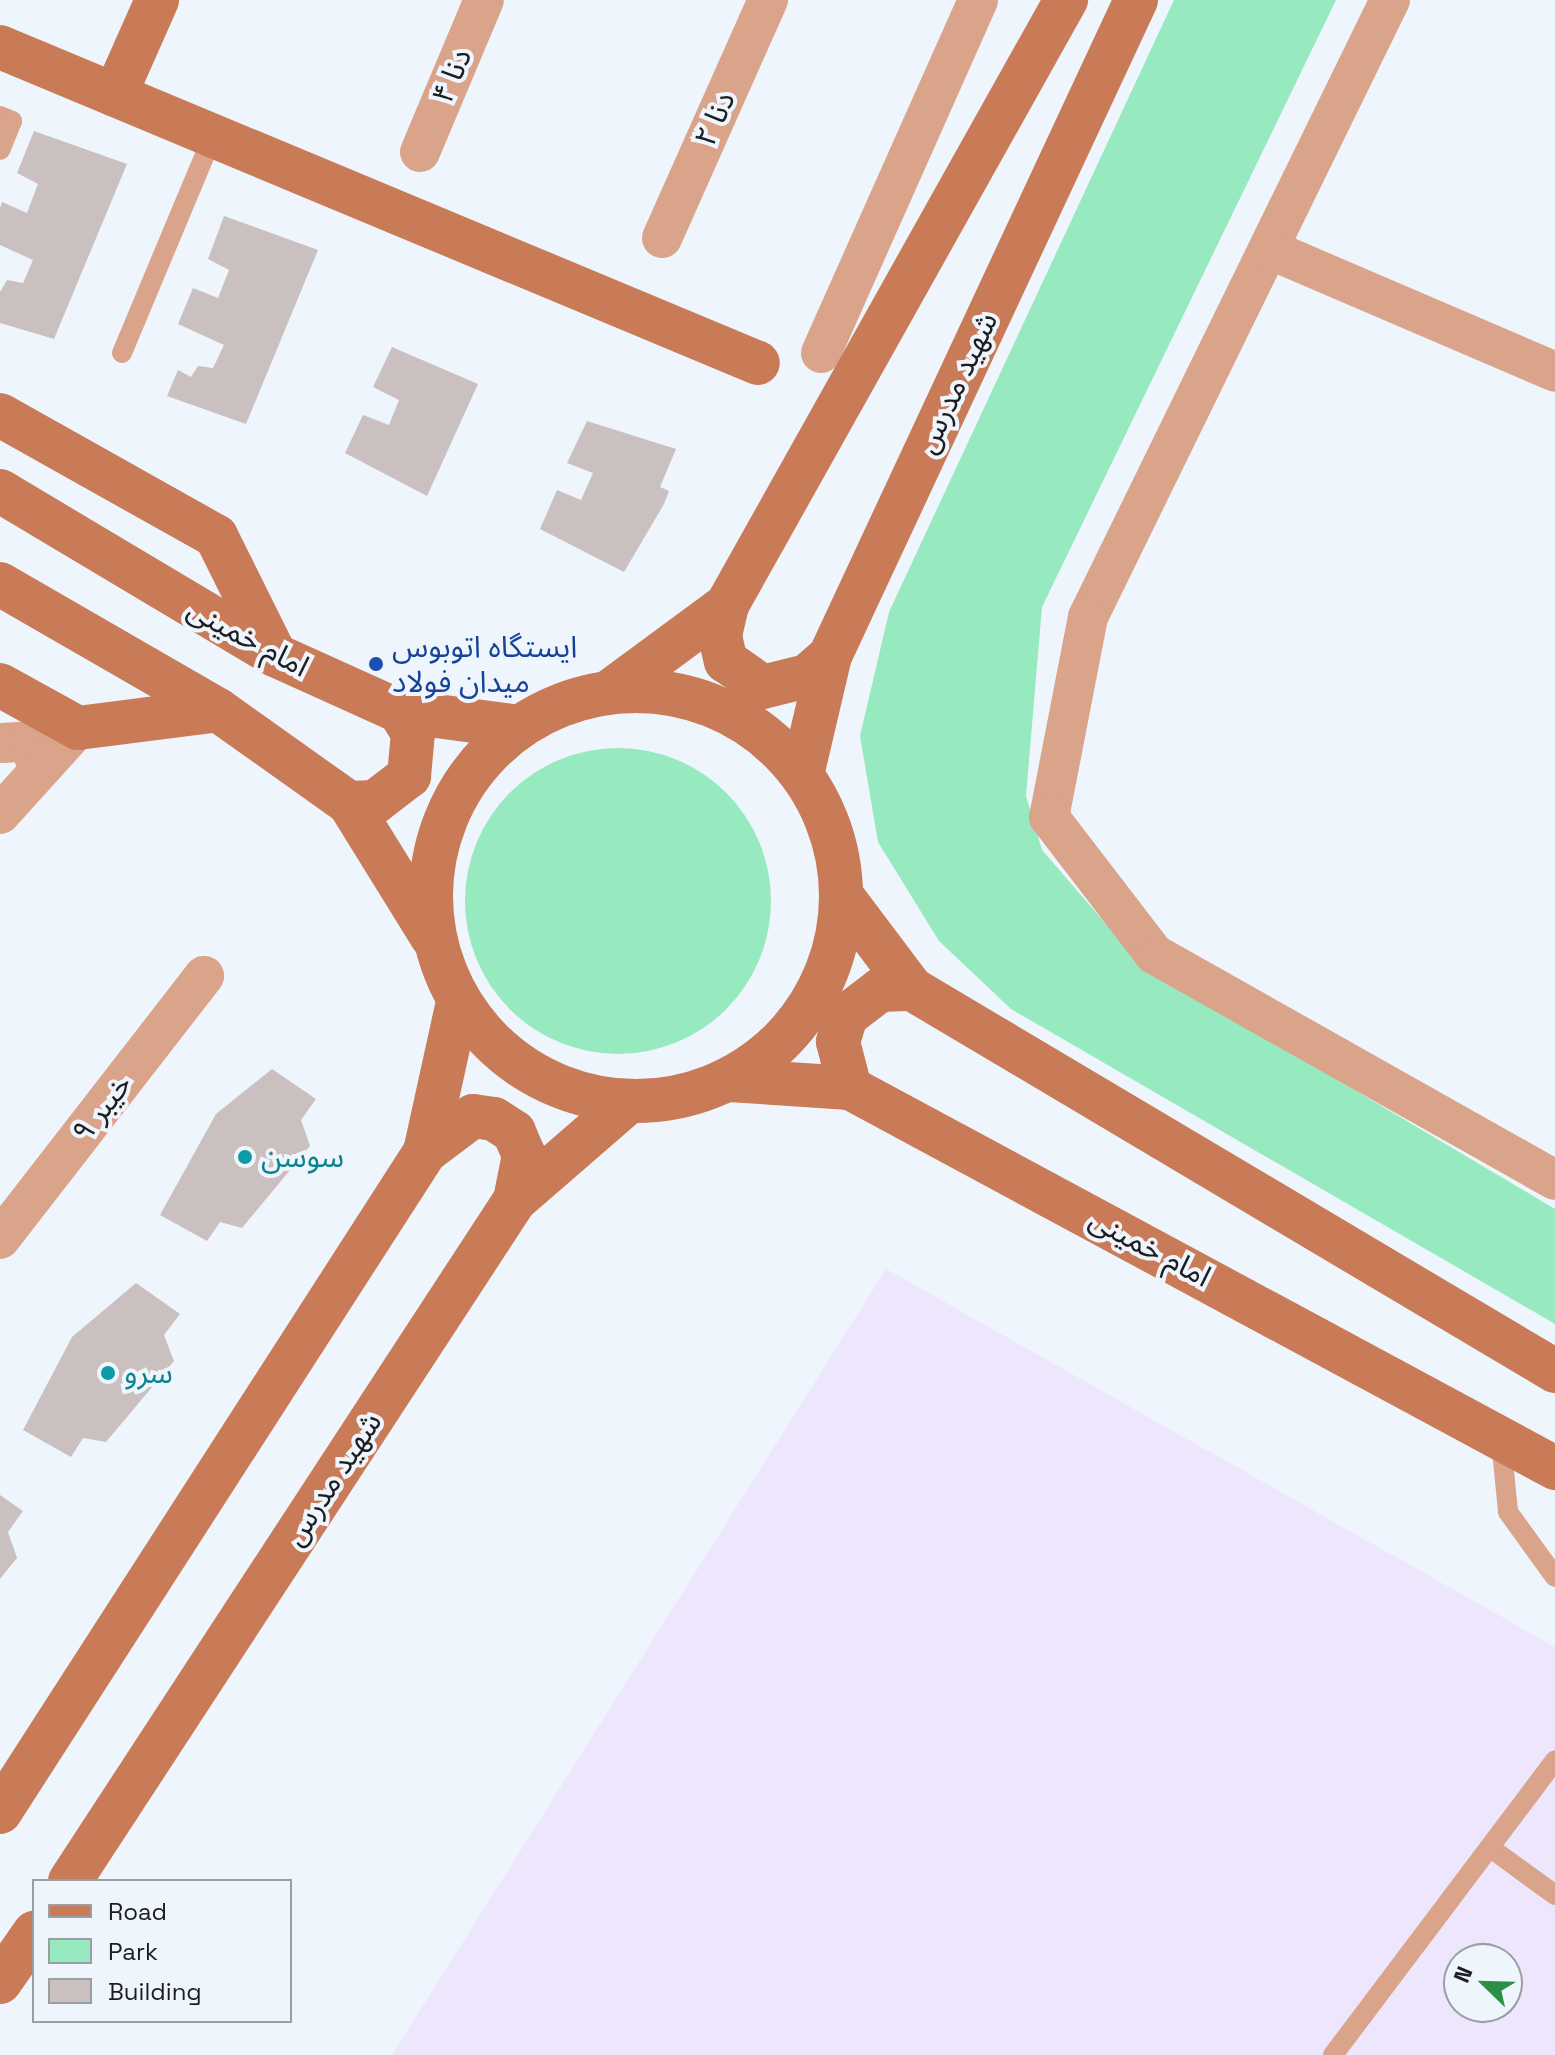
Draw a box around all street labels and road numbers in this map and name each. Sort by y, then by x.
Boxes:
street label: دنا ۴ [424,43,480,109]
street label: دنا ۲ [687,86,743,152]
street label: شهید مدرس [909,307,1005,459]
street label: امام خمینی [181,591,315,685]
street label: خیبر ۹ [64,1067,140,1149]
street label: امام خمینی [1083,1201,1217,1295]
street label: شهید مدرس [277,1406,389,1552]

